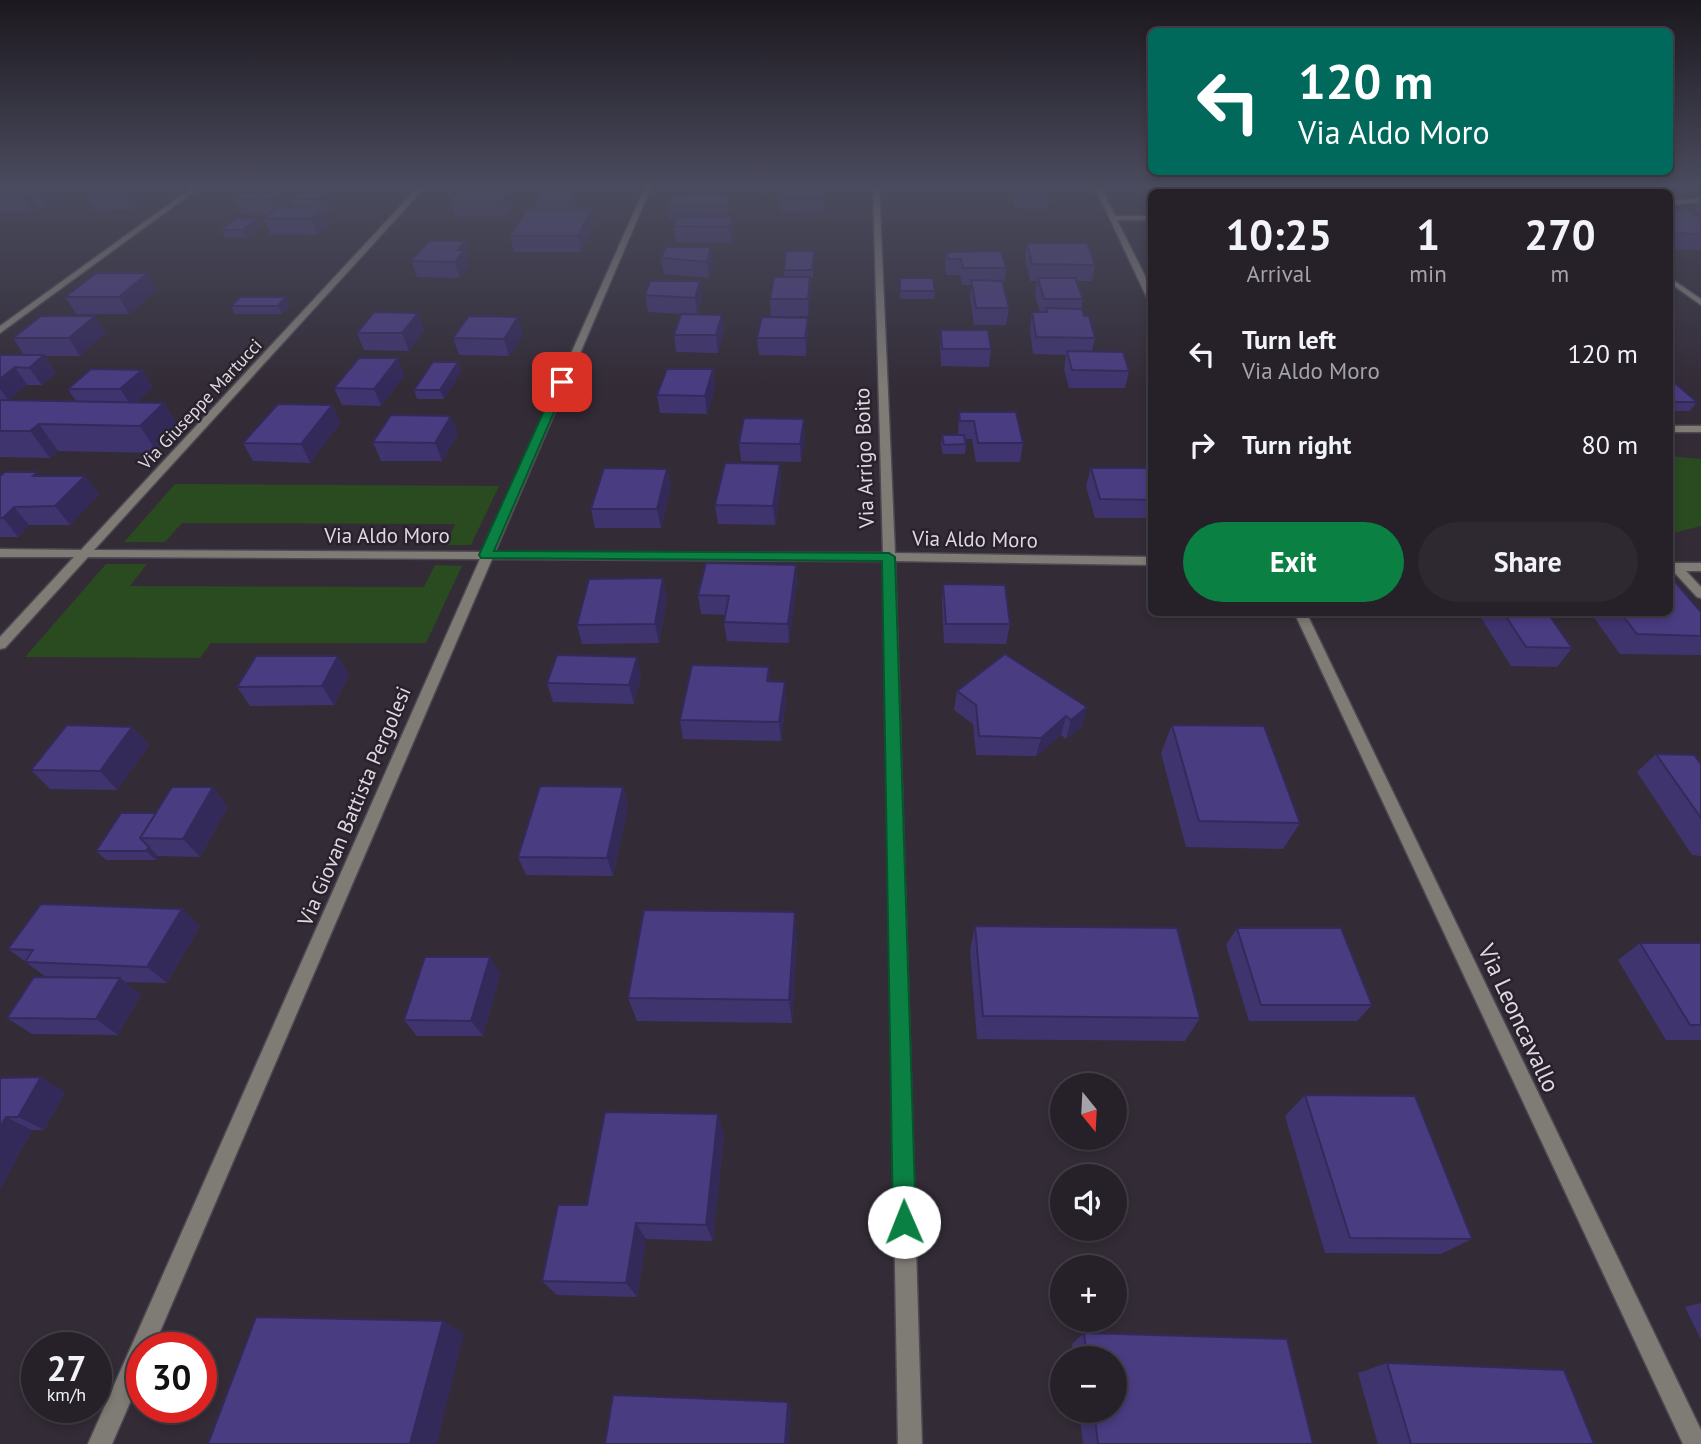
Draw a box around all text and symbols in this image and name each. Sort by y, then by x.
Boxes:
text: 120 m [1298,49,1433,113]
icon: left [1183,56,1274,147]
text: Via Aldo Moro [1298,111,1490,153]
text: 10:25 [1225,207,1332,262]
text: 1 [1416,207,1440,262]
text: 270 [1524,207,1596,262]
text: Arrival [1246,259,1311,288]
text: min [1409,259,1447,288]
text: m [1551,259,1569,288]
text: Turn left [1242,323,1336,356]
street label: Via Giuseppe Martucci [133,334,267,475]
icon: left [1183,335,1221,373]
text: 120 m [1567,337,1638,370]
pin [532,352,592,412]
text: Via Aldo Moro [1242,356,1380,385]
icon: arrive [543,363,581,401]
street label: Via Arrigo Boito [848,387,880,530]
icon: right [1183,426,1221,464]
text: Turn right [1242,428,1351,461]
text: 80 m [1582,428,1638,461]
street label: Via Aldo Moro [323,522,450,549]
button: Exit [1183,522,1404,602]
button: Share [1418,522,1638,602]
street label: Via Aldo Moro [911,524,1038,554]
street label: Via Giovan Battista Pergolesi [291,682,417,931]
street label: Via Leoncavallo [1471,938,1567,1097]
north arrow [1050,1073,1127,1150]
map controls [1050,1073,1127,1423]
button: sound [1050,1164,1127,1241]
position arrow [867,1185,941,1259]
button: + [1050,1255,1127,1332]
speed limit sign: 30 [126,1332,217,1423]
text: 27 [47,1345,86,1391]
button: − [1050,1346,1127,1423]
text: km/h [47,1383,86,1406]

